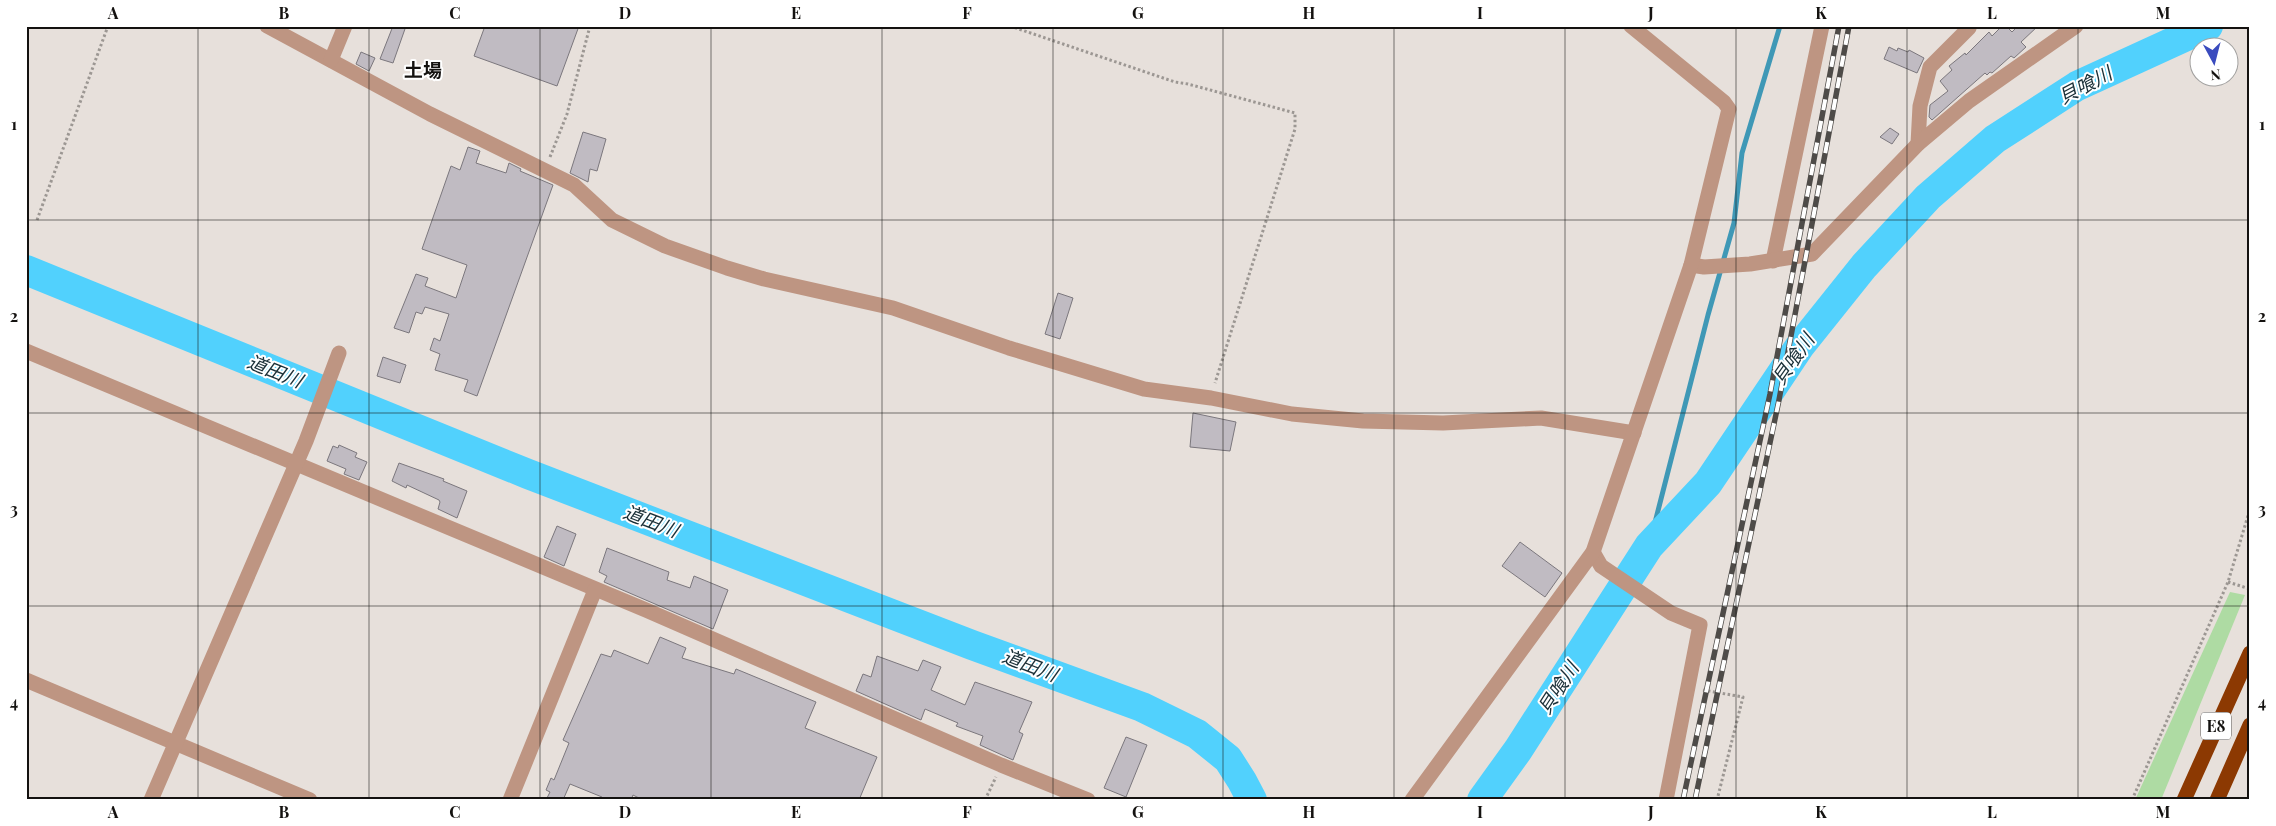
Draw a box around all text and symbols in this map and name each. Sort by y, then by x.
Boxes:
text: A [107,2,119,23]
text: B [279,2,290,23]
text: C [449,2,461,23]
text: D [619,2,631,23]
text: E [791,2,801,23]
text: F [962,2,972,23]
text: G [1132,2,1144,23]
text: H [1303,2,1316,23]
text: I [1477,2,1483,23]
text: J [1647,2,1654,23]
text: K [1815,2,1827,23]
text: L [1987,2,1997,23]
text: M [2156,2,2171,23]
north arrow [2188,38,2238,88]
district label: 土場 [404,56,442,82]
water label: 貝喰川 [2053,58,2118,109]
text: N [2209,65,2222,85]
text: 1 [11,113,17,134]
text: 1 [2259,113,2265,134]
text: 2 [10,305,18,326]
text: 2 [2258,305,2266,326]
water label: 貝喰川 [1765,326,1820,389]
water label: 道田川 [244,347,309,394]
text: 3 [10,498,18,519]
water label: 道田川 [620,498,684,543]
text: 3 [2258,498,2266,519]
water label: 道田川 [999,642,1063,687]
water label: 貝喰川 [1531,655,1585,718]
text: 4 [10,691,18,712]
text: 4 [2258,691,2266,712]
road number: E8 [2201,712,2231,739]
text: A [107,801,119,822]
text: B [279,801,290,822]
text: C [449,801,461,822]
text: D [619,801,631,822]
text: E [791,801,801,822]
text: F [962,801,972,822]
text: G [1132,801,1144,822]
text: H [1303,801,1316,822]
text: I [1477,801,1483,822]
text: J [1647,801,1654,822]
text: K [1815,801,1827,822]
text: L [1987,801,1997,822]
text: M [2156,801,2171,822]

